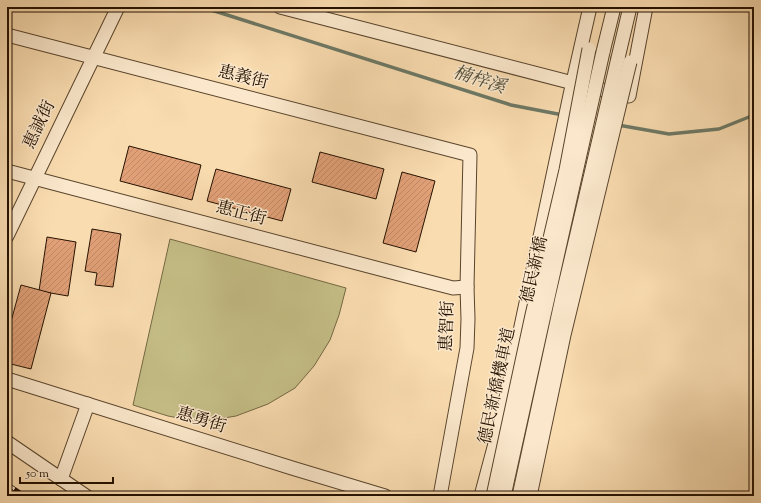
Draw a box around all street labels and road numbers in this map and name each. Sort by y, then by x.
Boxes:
street label: 惠義街 [215,60,271,96]
street label: 惠誠街 [18,97,62,153]
street label: 惠正街 [213,196,269,232]
street label: 德民新橋 [516,234,554,306]
street label: 惠智街 [435,300,461,352]
street label: 德民新橋機車道 [474,325,522,447]
street label: 惠勇街 [173,402,229,440]

